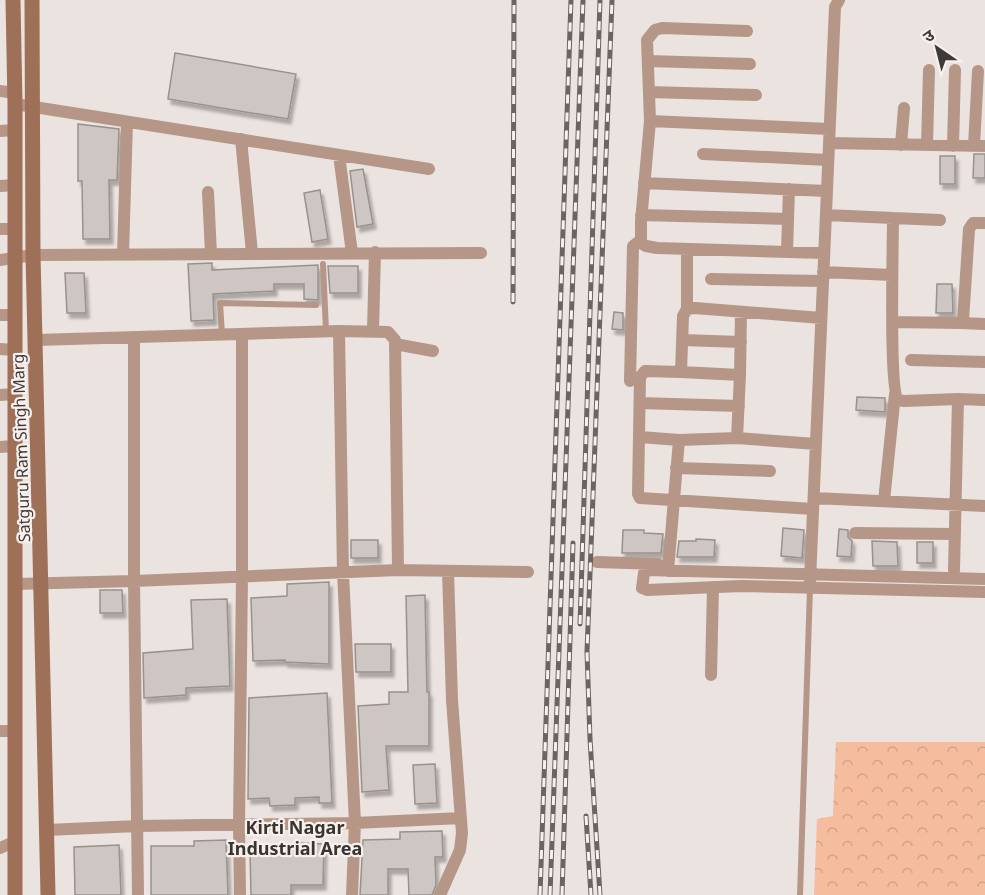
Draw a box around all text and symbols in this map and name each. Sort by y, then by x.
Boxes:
north arrow [907,18,967,78]
text: उ [918,24,939,47]
street label: Satguru Ram Singh Marg [7,353,35,543]
district label: Kirti Nagar Industrial Area [228,815,362,860]

